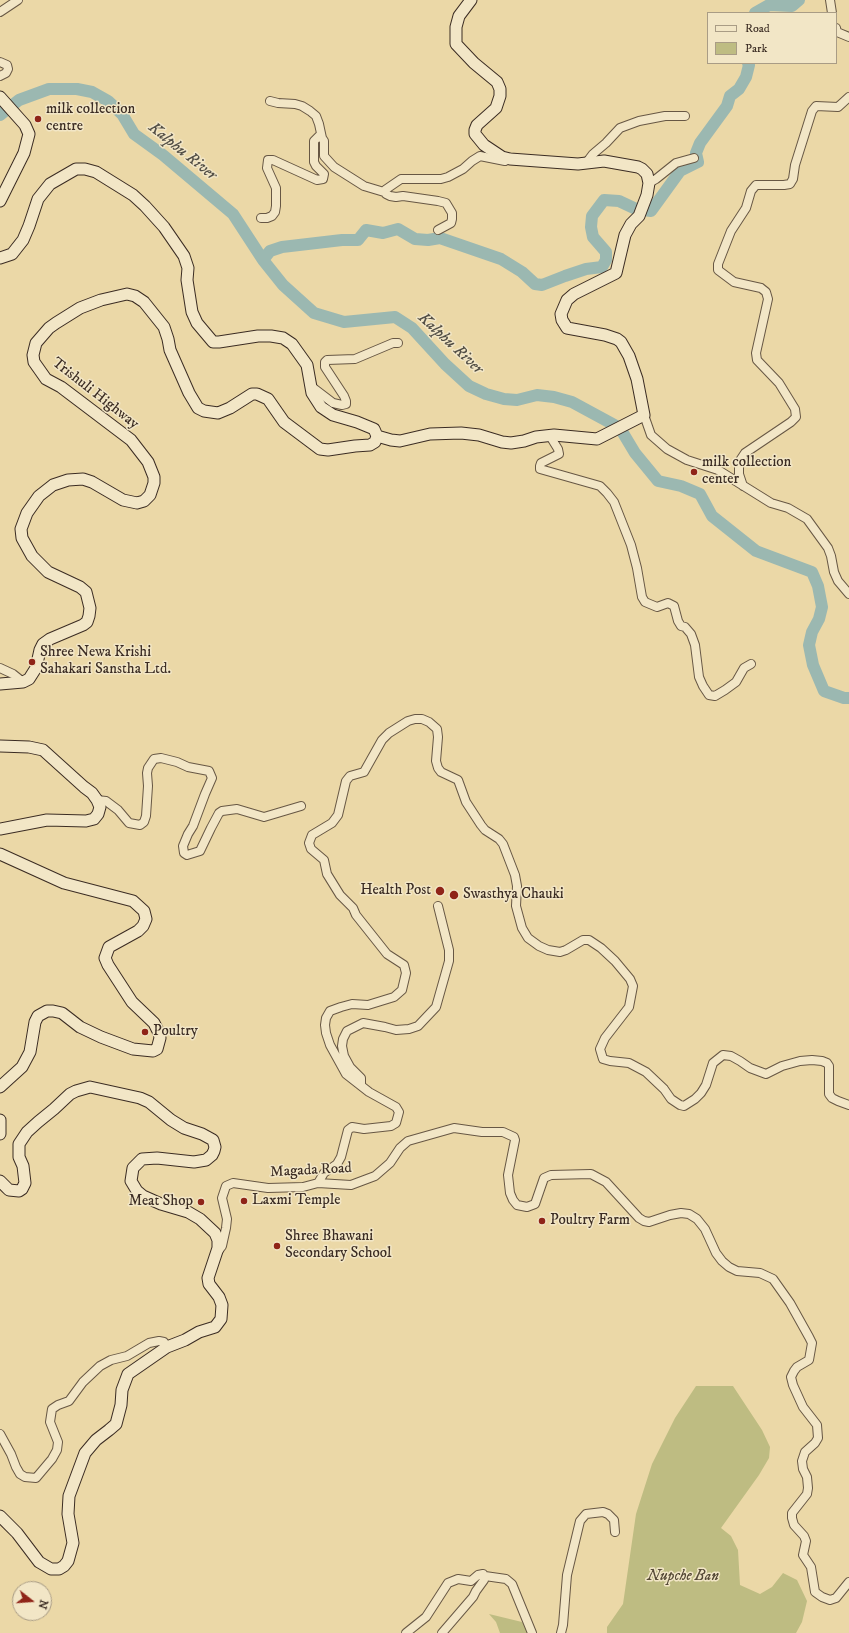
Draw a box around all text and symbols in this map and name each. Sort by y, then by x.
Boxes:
legend [707,12,837,64]
text: Road [745,21,770,36]
text: Park [745,41,767,56]
place label: milk collection centre [46,101,135,136]
marker: milk collection centre [33,114,43,124]
water label: Kalphu River [144,119,220,185]
water label: Kalphu River [413,309,487,379]
street label: Trishuli Highway [48,354,142,434]
place label: milk collection center [702,454,791,489]
marker: milk collection center [689,467,699,477]
place label: Shree Newa Krishi Sahakari Sanstha Ltd. [40,644,171,679]
marker: Shree Newa Krishi Sahakari Sanstha Ltd. [27,657,37,667]
place label: Health Post [360,882,431,900]
marker: Health Post [434,885,446,897]
place label: Swasthya Chauki [463,886,564,904]
marker: Swasthya Chauki [448,889,460,901]
place label: Poultry [153,1023,198,1041]
marker: Poultry [140,1027,150,1037]
street label: Magada Road [270,1160,352,1182]
place label: Laxmi Temple [252,1192,340,1210]
place label: Meat Shop [128,1193,193,1211]
marker: Laxmi Temple [239,1196,249,1206]
marker: Meat Shop [196,1197,206,1207]
place label: Poultry Farm [550,1212,630,1230]
marker: Poultry Farm [537,1216,547,1226]
place label: Shree Bhawani Secondary School [285,1228,392,1263]
marker: Shree Bhawani Secondary School [272,1241,282,1251]
park label: Nupche Ban [647,1568,719,1586]
north arrow [12,1581,52,1621]
text: N [35,1598,51,1611]

